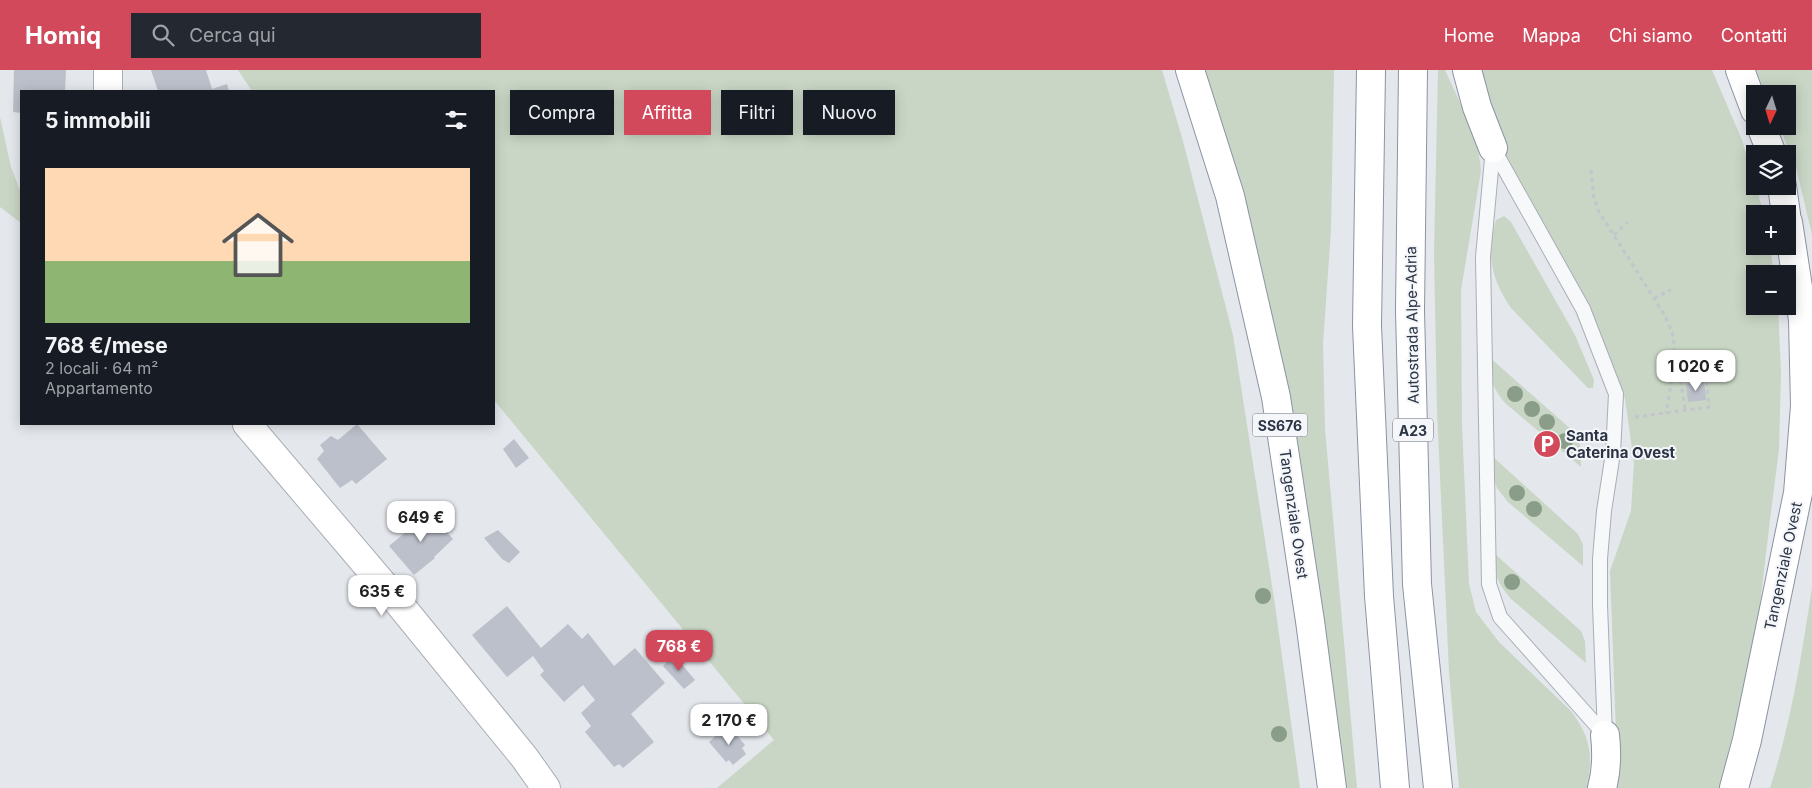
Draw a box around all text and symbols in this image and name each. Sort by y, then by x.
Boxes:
search box [131,13,481,58]
text: Homiq [25,21,101,50]
icon: search [149,21,177,49]
text: Cerca qui [189,24,276,47]
text: Home [1444,25,1494,46]
text: Mappa [1522,25,1581,46]
text: Chi siamo [1609,25,1693,46]
text: Contatti [1721,25,1787,46]
north arrow [1746,85,1796,135]
map controls [1746,85,1796,315]
chip: Compra [510,90,614,135]
chip: Affitta [624,90,711,135]
chip: Filtri [721,90,793,135]
chip: Nuovo [803,90,895,135]
icon: filters [442,106,470,134]
text: 5 immobili [45,108,151,133]
button: layers [1746,145,1796,195]
icon: home [213,200,303,290]
button: + [1746,205,1796,255]
street label: Autostrada Alpe-Adria [1401,246,1423,404]
button: − [1746,265,1796,315]
text: 768 €/mese [45,333,168,358]
pin: 1 020 € [1650,350,1742,392]
text: 1 020 € [1667,356,1725,376]
text: 2 locali · 64 m² [45,358,158,378]
text: Appartamento [45,378,153,398]
road number: SS676 [1252,414,1308,436]
road number: A23 [1393,418,1433,442]
place label: Santa Caterina Ovest [1566,426,1676,462]
parking icon: Santa Caterina Ovest [1532,429,1562,459]
street label: Tangenziale Ovest [1275,448,1313,580]
pin: 649 € [386,500,456,543]
street label: Tangenziale Ovest [1760,500,1806,632]
text: 649 € [398,507,444,527]
pin: 635 € [347,574,417,617]
text: 635 € [359,581,405,601]
pin: 768 € [644,630,714,672]
text: 768 € [657,636,701,656]
pin: 2 170 € [683,704,775,746]
text: 2 170 € [701,710,757,730]

